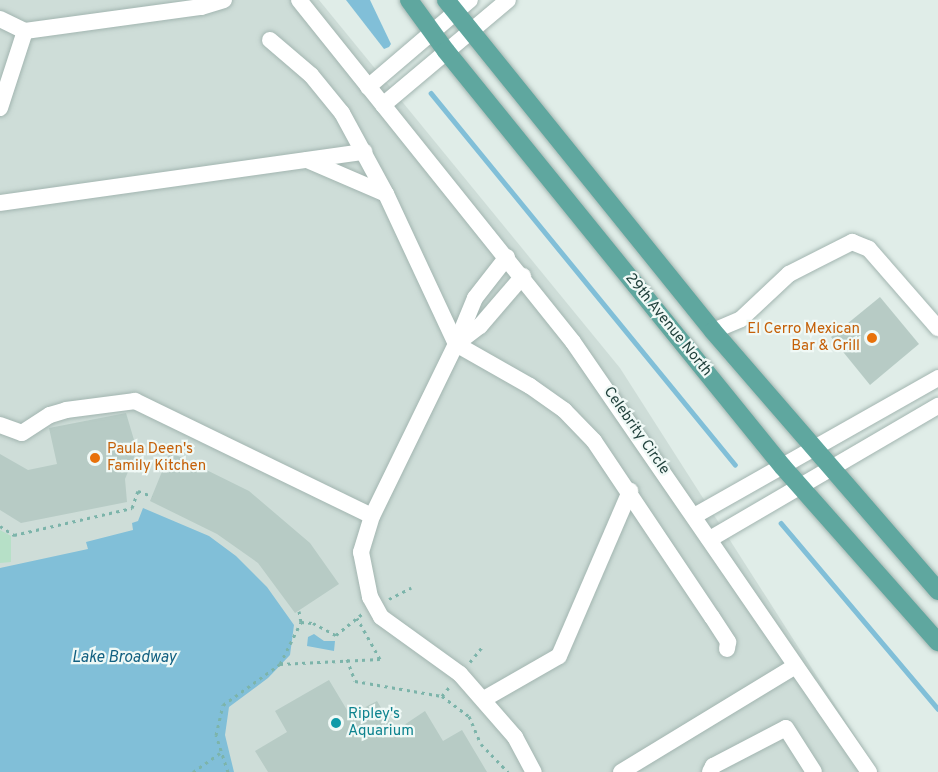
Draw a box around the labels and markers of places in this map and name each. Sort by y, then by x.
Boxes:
place label: El Cerro Mexican Bar & Grill [747,320,860,355]
marker: El Cerro Mexican Bar & Grill [865,331,879,345]
place label: Paula Deen's Family Kitchen [107,440,206,475]
marker: Paula Deen's Family Kitchen [88,451,102,465]
place label: Ripley's Aquarium [348,705,414,740]
marker: Ripley's Aquarium [329,716,343,730]

